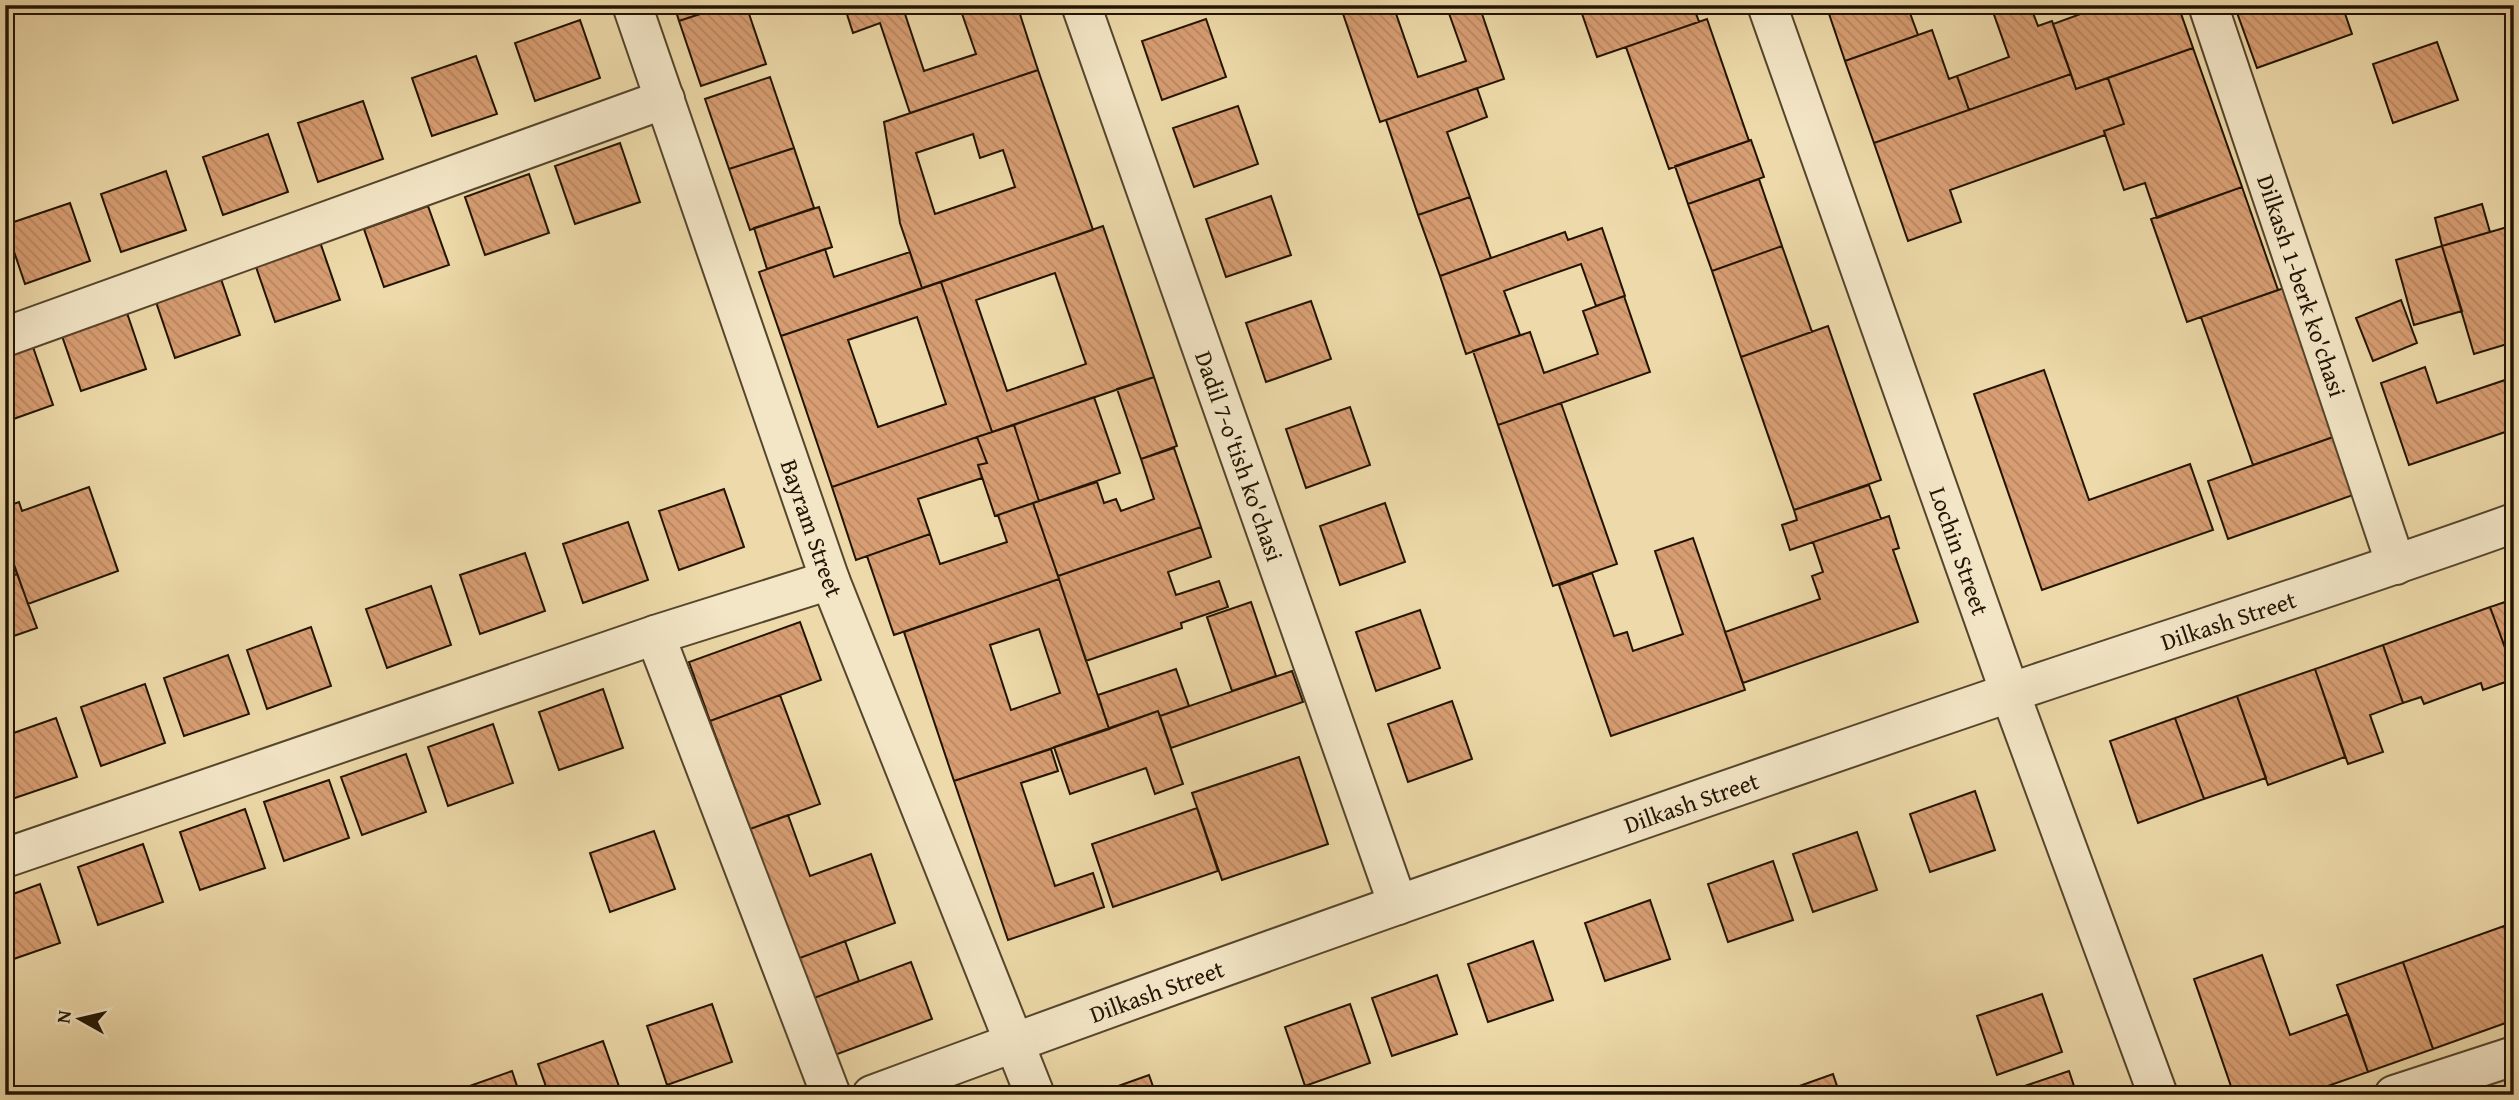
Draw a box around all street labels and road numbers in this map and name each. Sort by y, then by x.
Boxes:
street label: Dilkash 1-berk ko'chasi [2249,170,2356,402]
street label: Dadil 7-o'tish ko'chasi [1187,346,1293,566]
street label: Bayram Street [772,454,853,602]
street label: Lochin Street [1921,482,1999,620]
street label: Dilkash Street [2156,581,2301,659]
street label: Dilkash Street [1619,762,1764,842]
street label: Dilkash Street [1084,950,1229,1031]

